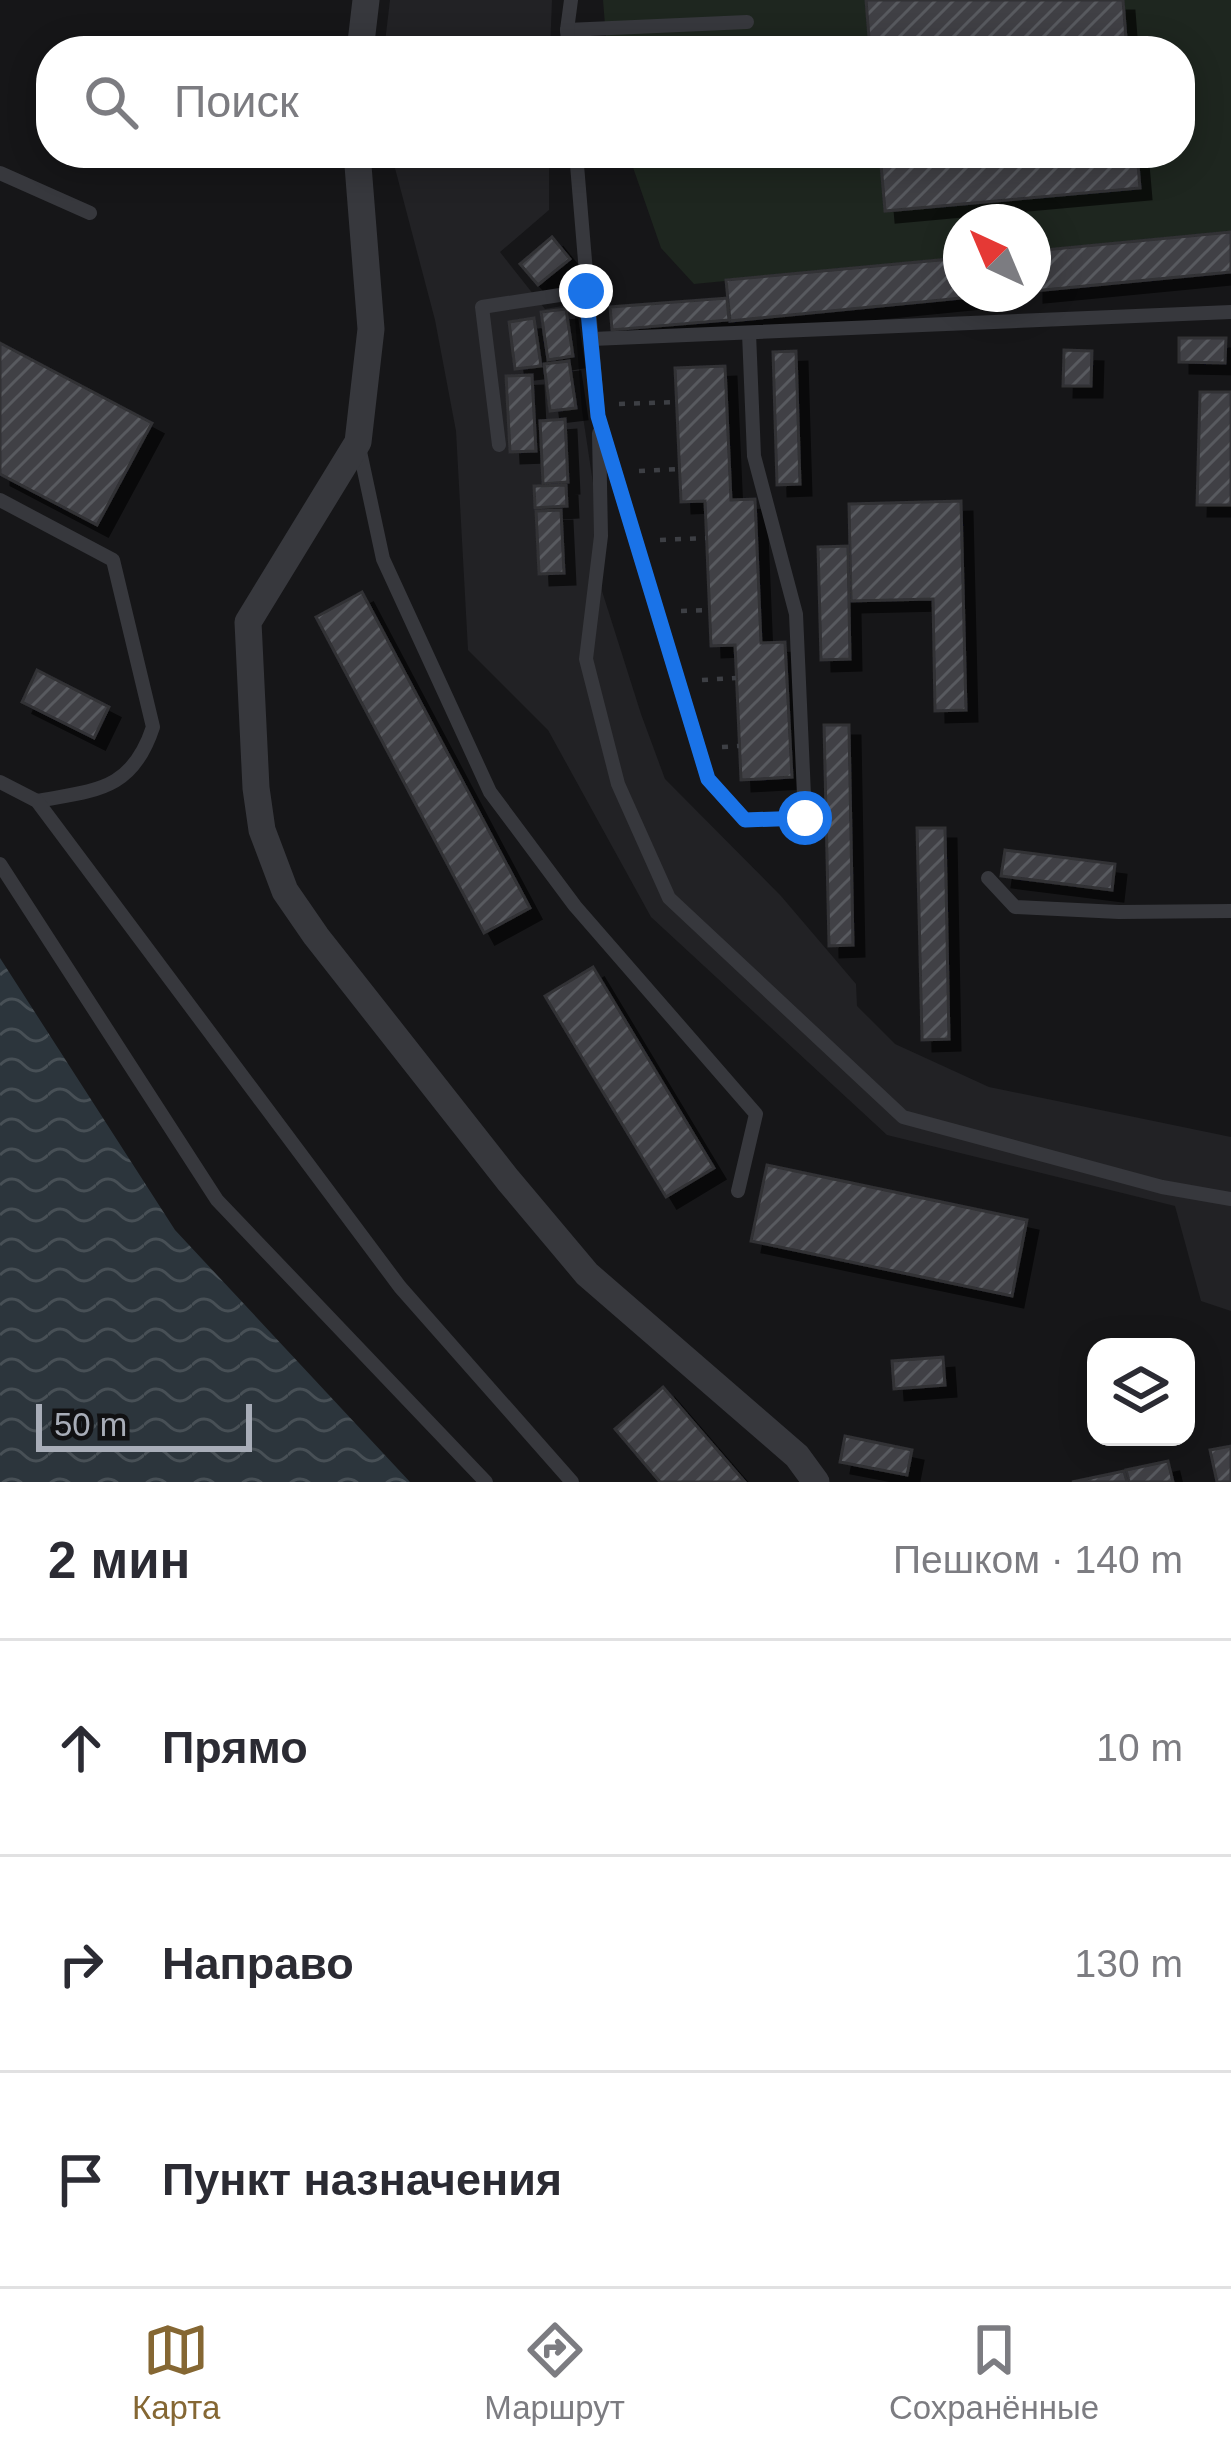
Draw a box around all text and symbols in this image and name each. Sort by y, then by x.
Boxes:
search box [36,36,1195,168]
icon: search [78,69,144,135]
text: Поиск [174,76,299,127]
north arrow [943,204,1051,312]
route end [559,264,613,318]
route start [778,791,832,845]
map controls [1087,1338,1195,1446]
button: layers [1087,1338,1195,1446]
scale bar [36,1398,252,1451]
text: 50 m [54,1406,127,1443]
text: 2 мин [48,1532,190,1589]
text: Пешком · 140 m [893,1538,1183,1581]
icon: ahead [48,1715,114,1781]
text: Прямо [162,1722,308,1773]
text: 10 m [1096,1726,1183,1769]
icon: right [48,1931,114,1997]
text: Направо [162,1938,354,1989]
text: 130 m [1075,1942,1183,1985]
icon: arrive [48,2147,114,2213]
text: Пункт назначения [162,2154,562,2205]
tab: Карта [132,2317,220,2427]
tab: Маршрут [484,2317,625,2427]
tab: Сохранённые [889,2317,1099,2427]

